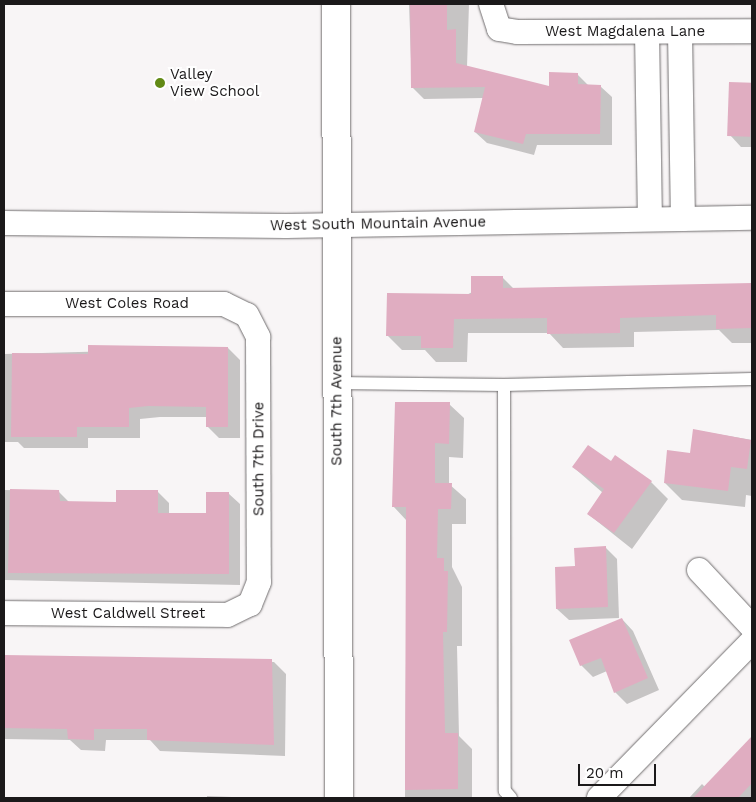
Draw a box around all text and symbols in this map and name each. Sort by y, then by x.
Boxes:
street label: West Magdalena Lane [545,23,705,41]
place label: Valley View School [170,65,260,100]
marker: Valley View School [154,77,166,89]
street label: West South Mountain Avenue [269,213,487,235]
street label: West Coles Road [65,295,189,313]
street label: South 7th Avenue [328,336,346,466]
street label: South 7th Drive [250,402,268,516]
street label: West Caldwell Street [50,605,206,623]
scale bar [581,754,658,786]
text: 20 m [586,764,624,782]

